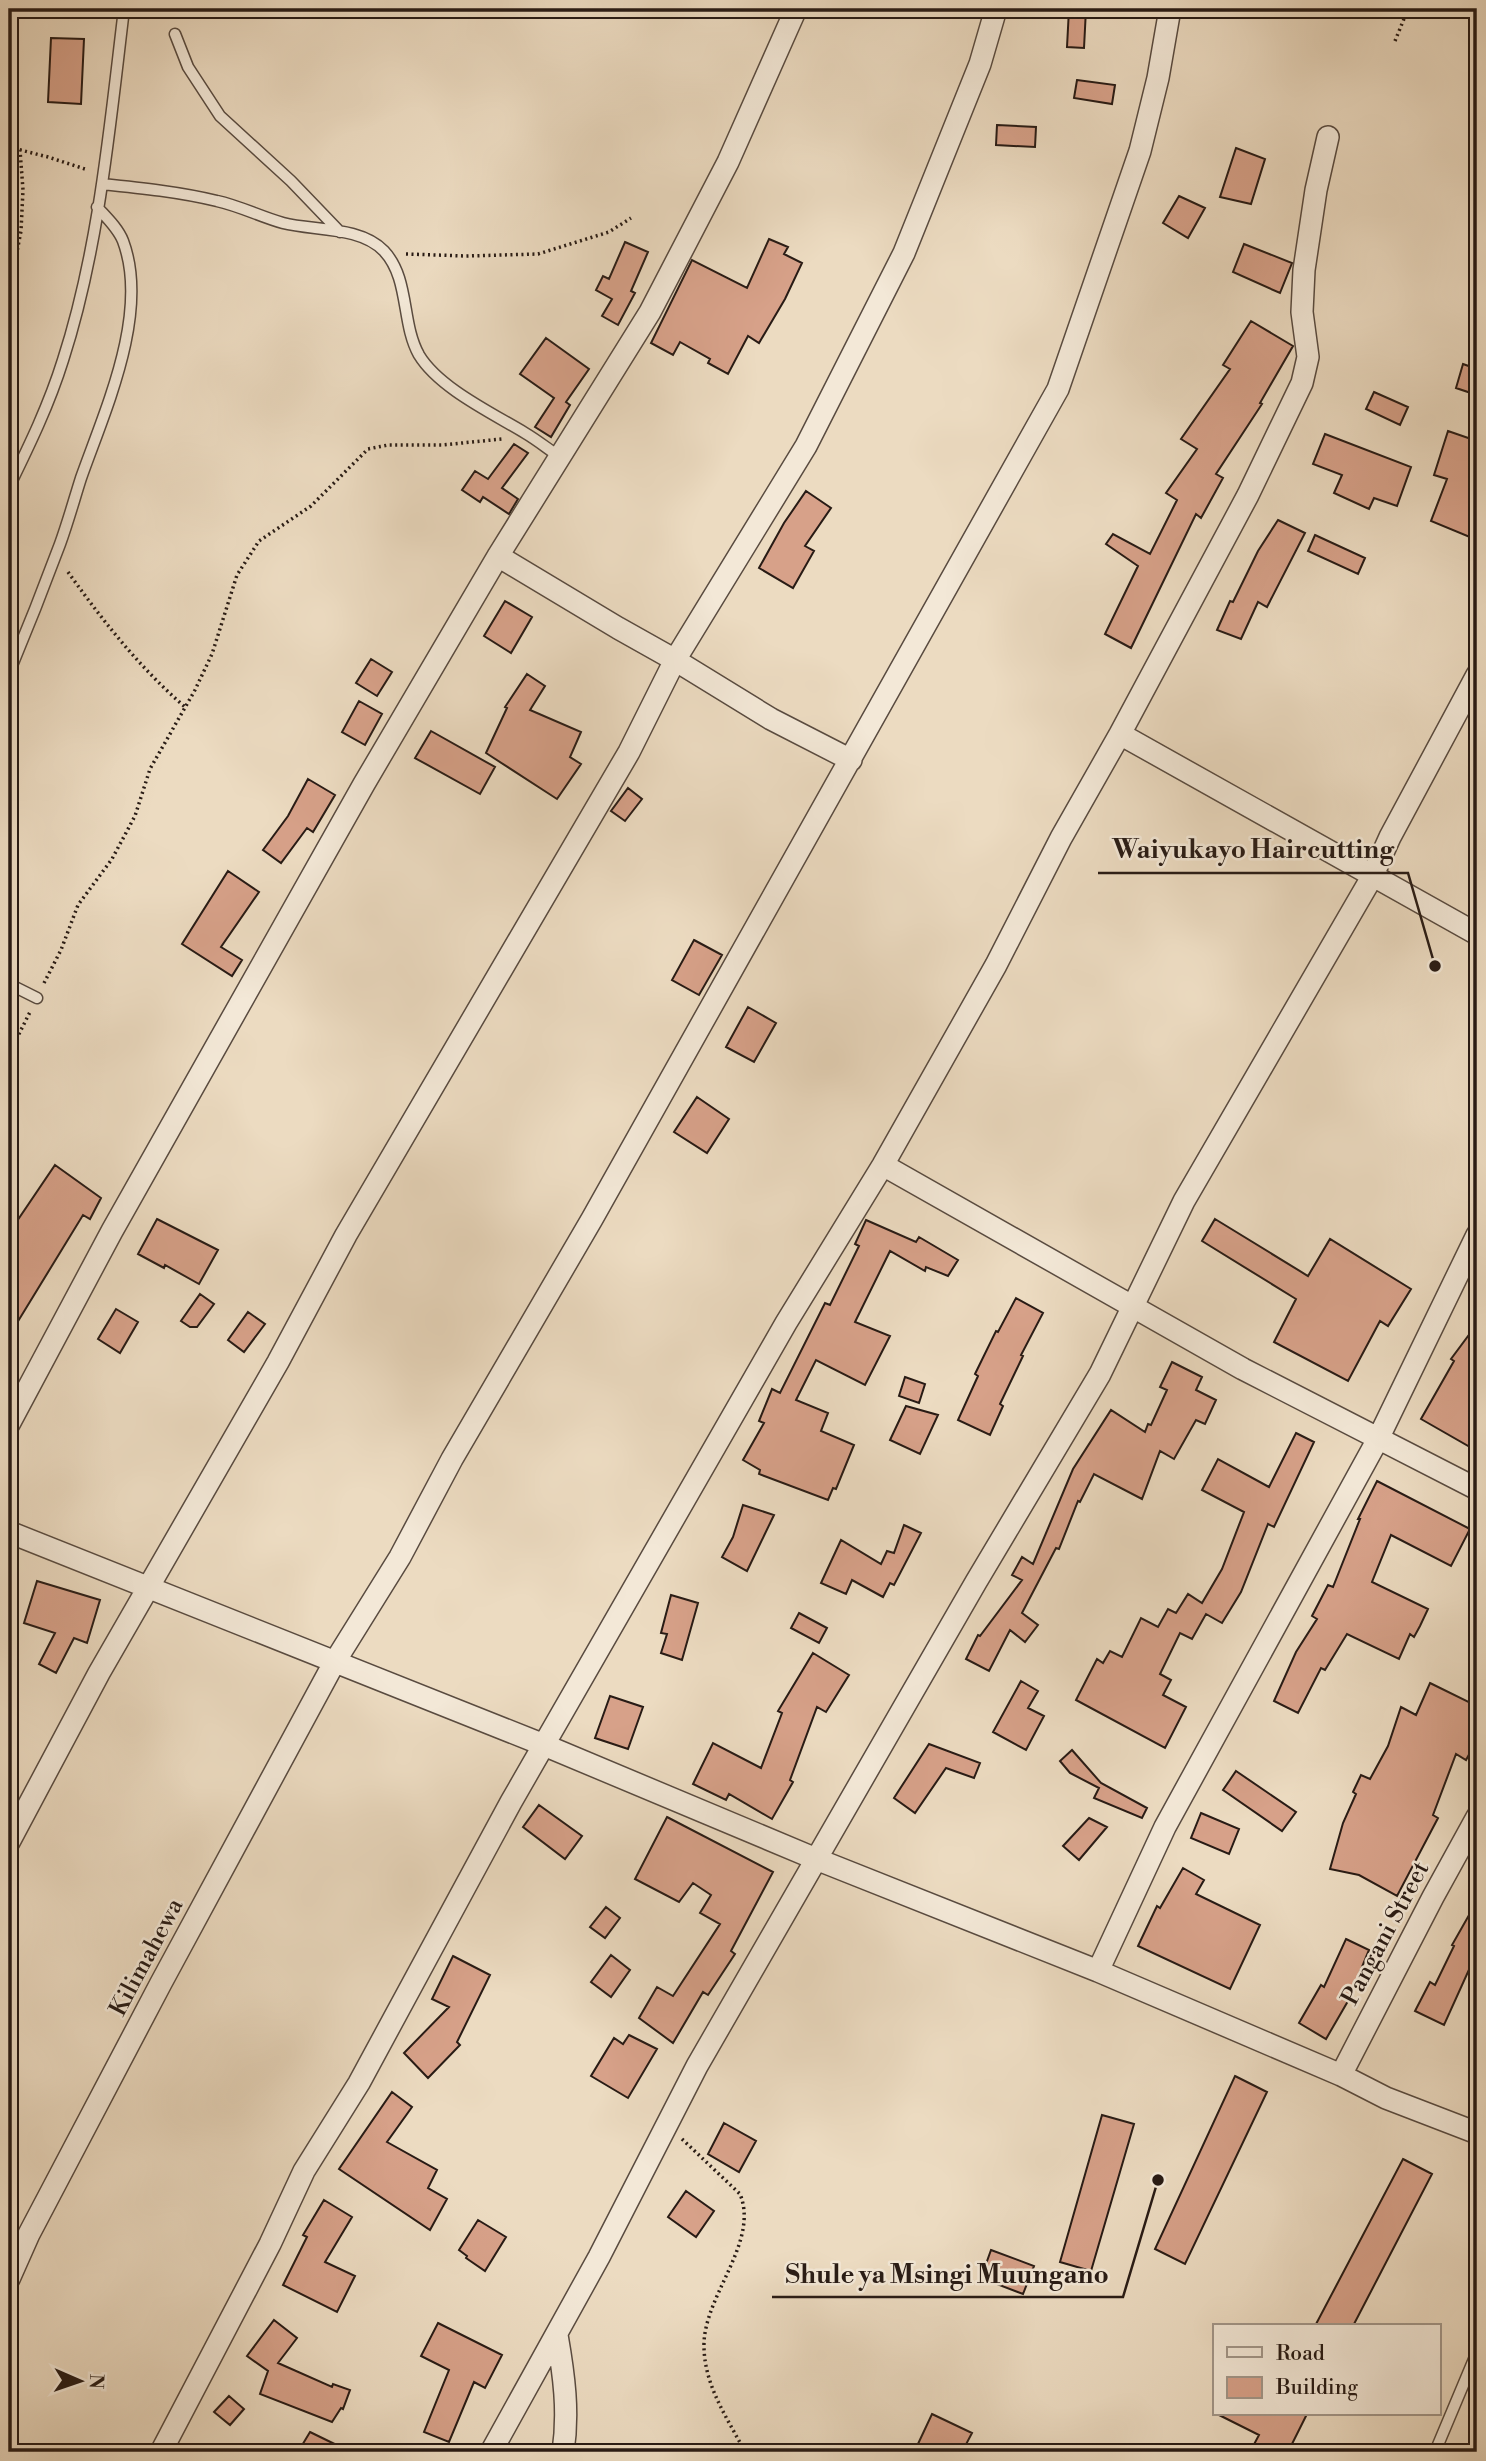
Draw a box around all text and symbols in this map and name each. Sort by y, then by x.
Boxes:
callout: Waiyukayo Haircutting [1098,826,1408,873]
text: Waiyukayo Haircutting [1111,834,1395,866]
street label: Pangani Street [1335,1856,1437,2011]
street label: Kilimahewa [103,1893,191,2021]
callout: Shule ya Msingi Muungano [772,2250,1123,2297]
text: Shule ya Msingi Muungano [785,2259,1109,2291]
legend [1213,2324,1440,2416]
text: Road [1276,2341,1325,2367]
north arrow [46,2346,116,2416]
text: N [84,2374,108,2389]
text: Building [1275,2375,1358,2401]

